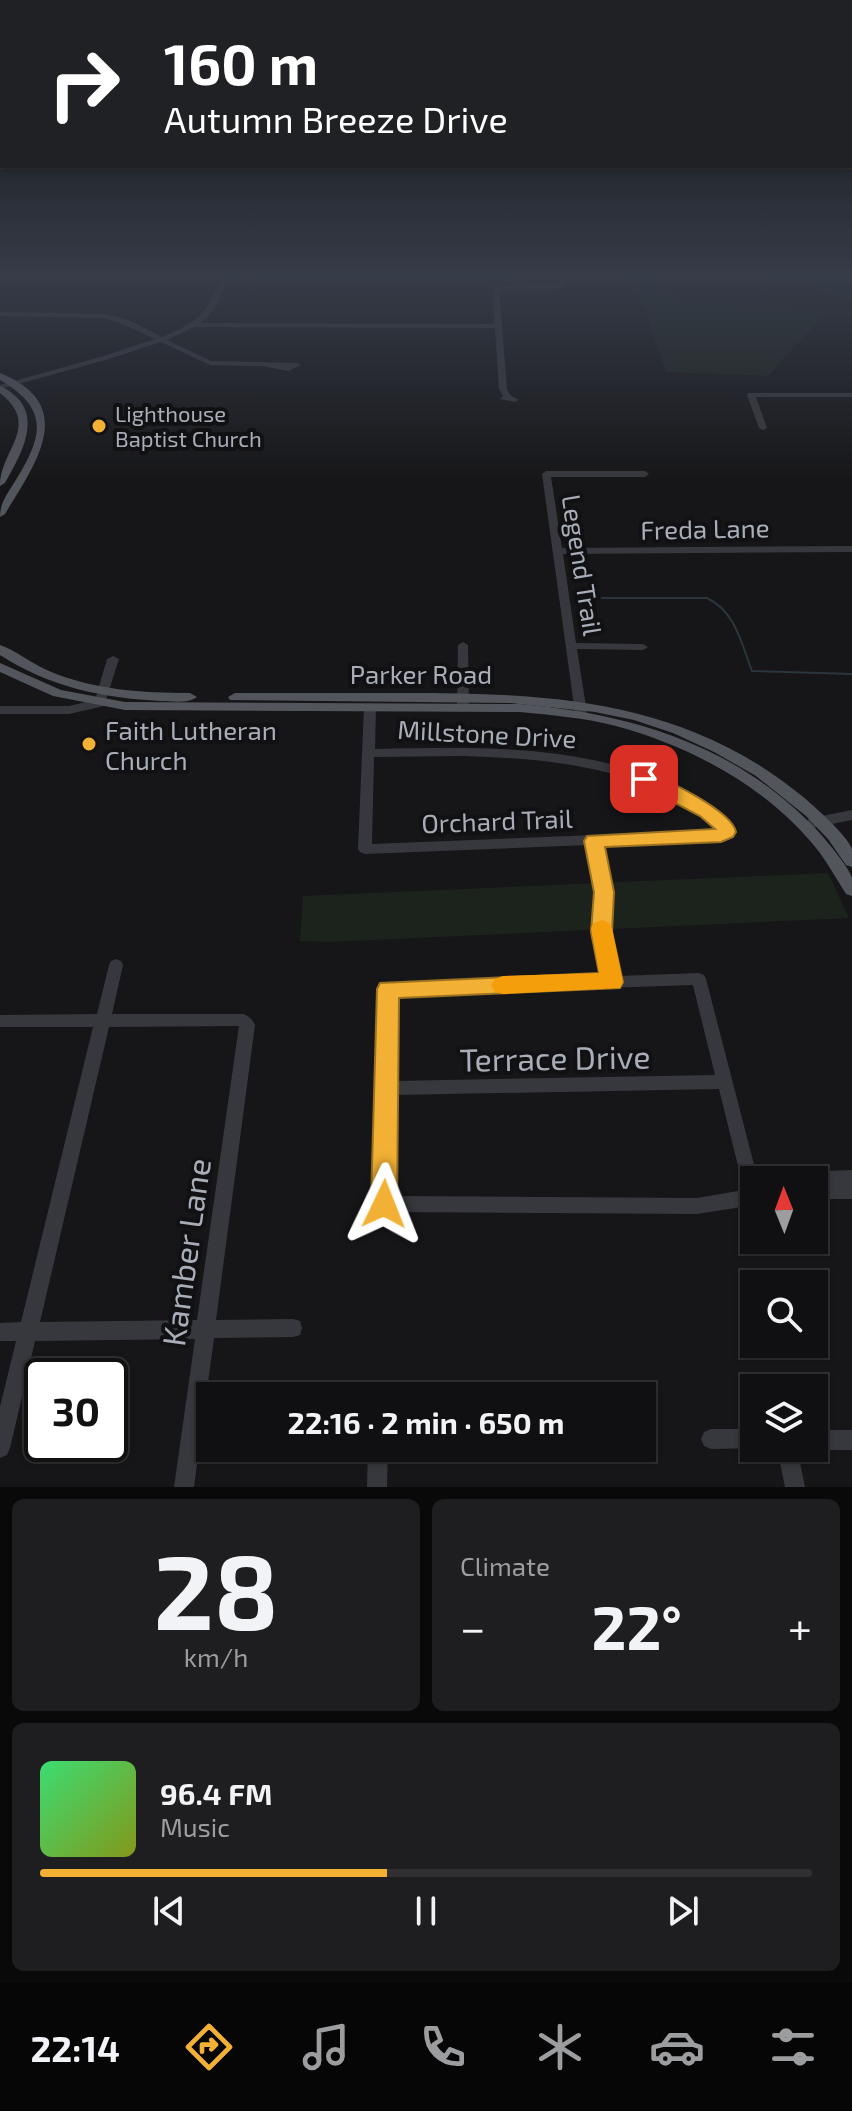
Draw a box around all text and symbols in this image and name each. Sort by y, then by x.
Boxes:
text: 160 m [164,29,318,96]
icon: right [32,32,136,136]
text: Autumn Breeze Drive [164,97,508,140]
place label: Lighthouse Baptist Church [115,400,262,451]
marker: Lighthouse Baptist Church [90,417,108,435]
street label: Legend Trail [557,492,609,638]
street label: Freda Lane [640,511,770,545]
street label: Parker Road [350,658,492,689]
street label: Millstone Drive [397,713,577,753]
place label: Faith Lutheran Church [105,714,277,775]
marker: Faith Lutheran Church [80,735,98,753]
pin [610,745,678,813]
icon: arrive [622,757,666,801]
street label: Orchard Trail [421,802,573,838]
street label: Terrace Drive [459,1036,651,1078]
street label: Kamber Lane [153,1156,217,1348]
position arrow [342,1162,426,1246]
north arrow [740,1166,828,1254]
map controls [740,1166,828,1462]
button: search [740,1270,828,1358]
speed limit sign: 30 [24,1358,128,1462]
button: layers [740,1374,828,1462]
text: 22:16 · 2 min · 650 m [288,1404,564,1440]
text: 28 [153,1526,279,1651]
text: Climate [460,1550,550,1581]
text: 22° [592,1590,682,1662]
text: − [460,1600,486,1653]
text: + [788,1600,812,1653]
text: km/h [184,1641,248,1672]
text: 96.4 FM [160,1775,272,1811]
text: Music [160,1811,230,1842]
icon: previous [147,1889,191,1933]
icon: pause [404,1889,448,1933]
icon: next [661,1889,705,1933]
icon: directions [181,2019,237,2075]
icon: music [298,2019,354,2075]
icon: phone [415,2019,471,2075]
icon: climate [532,2019,588,2075]
icon: car [649,2019,705,2075]
icon: filters [765,2019,821,2075]
text: 22:14 [30,2026,120,2069]

